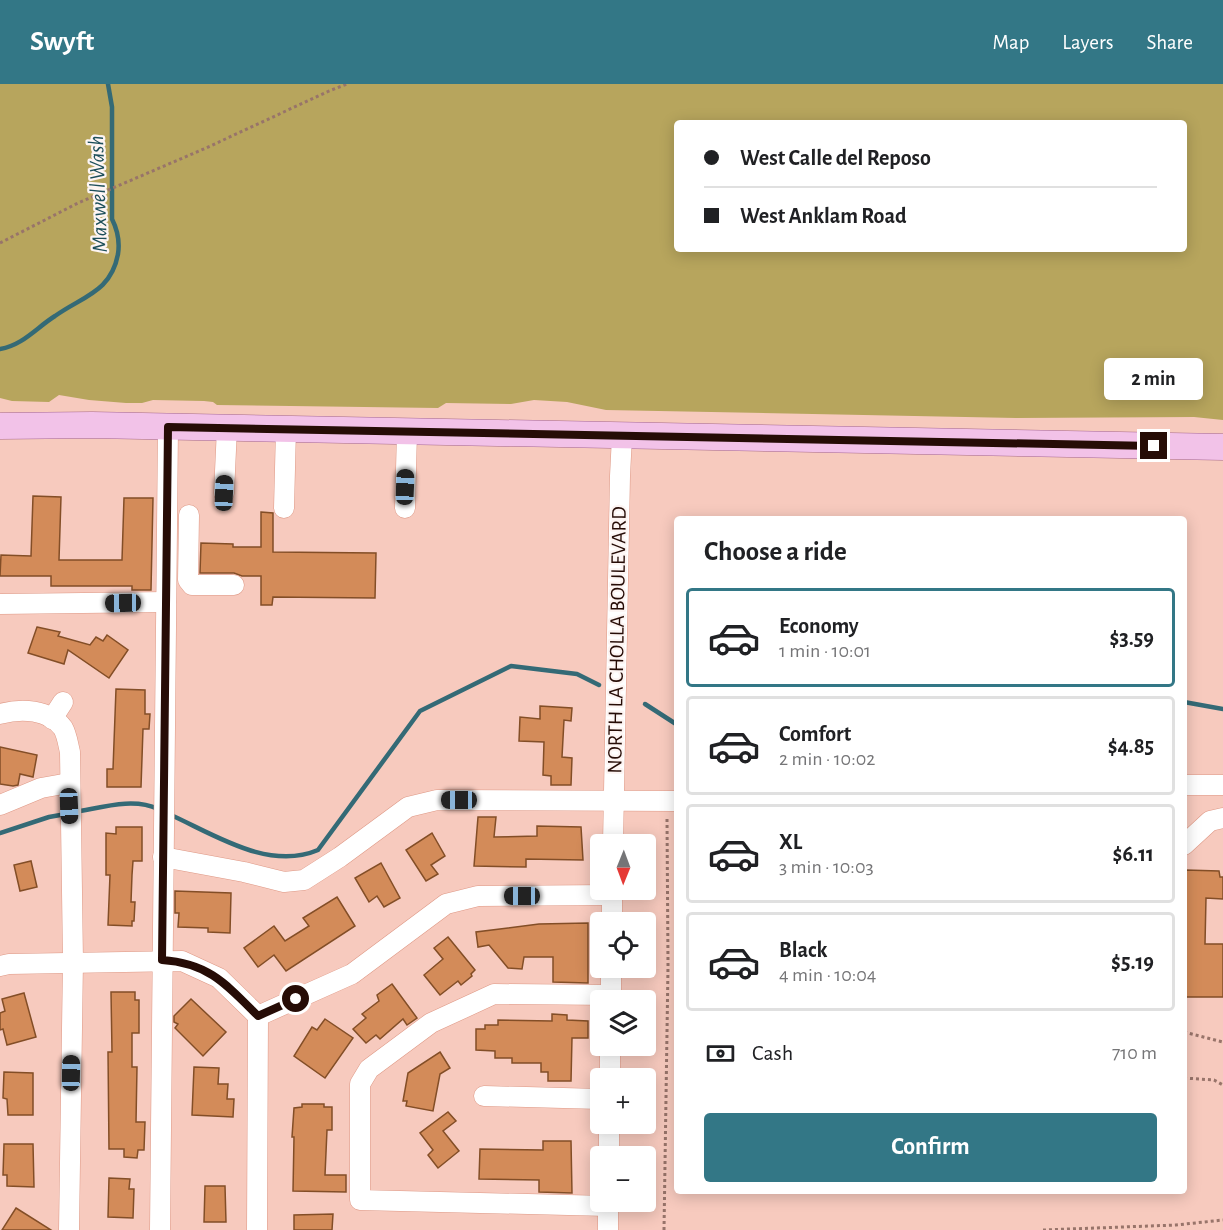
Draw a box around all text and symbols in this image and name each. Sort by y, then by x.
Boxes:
text: Swyft [30,28,94,56]
text: Map [993,32,1029,53]
text: Layers [1062,32,1113,53]
text: Share [1146,32,1193,53]
water label: Maxwell Wash [85,135,111,253]
text: West Calle del Reposo [740,147,931,169]
text: West Anklam Road [740,205,907,227]
callout: 2 min [1104,359,1204,401]
text: 2 min [1131,369,1176,389]
route end [1140,432,1167,459]
car [395,469,415,505]
car [214,475,234,511]
street label: NORTH LA CHOLLA BOULEVARD [604,506,630,774]
text: Choose a ride [704,538,847,565]
car [105,594,141,612]
icon: car [707,611,761,665]
text: Economy [779,615,859,637]
text: $3.59 [1109,627,1154,649]
text: 1 min · 10:01 [779,641,871,661]
icon: car [707,719,761,773]
text: Comfort [779,723,851,745]
text: $4.85 [1108,735,1154,757]
text: 2 min · 10:02 [779,749,875,769]
car [59,788,79,824]
car [441,791,477,809]
icon: car [707,827,761,881]
text: XL [779,831,802,853]
north arrow [590,834,656,900]
map controls [590,834,656,1212]
text: $6.11 [1113,843,1154,865]
text: 3 min · 10:03 [779,857,874,877]
car [504,887,540,905]
button: locate [590,912,656,978]
icon: car [707,935,761,989]
text: Black [779,939,827,961]
text: $5.19 [1111,951,1154,973]
text: 4 min · 10:04 [779,965,876,985]
route start [282,985,309,1012]
button: layers [590,990,656,1056]
icon: cash [704,1037,737,1070]
text: Cash [752,1042,793,1064]
text: 710 m [1112,1043,1157,1063]
car [62,1055,80,1091]
button: + [590,1068,656,1134]
button: Confirm [704,1113,1157,1182]
button: − [590,1146,656,1212]

